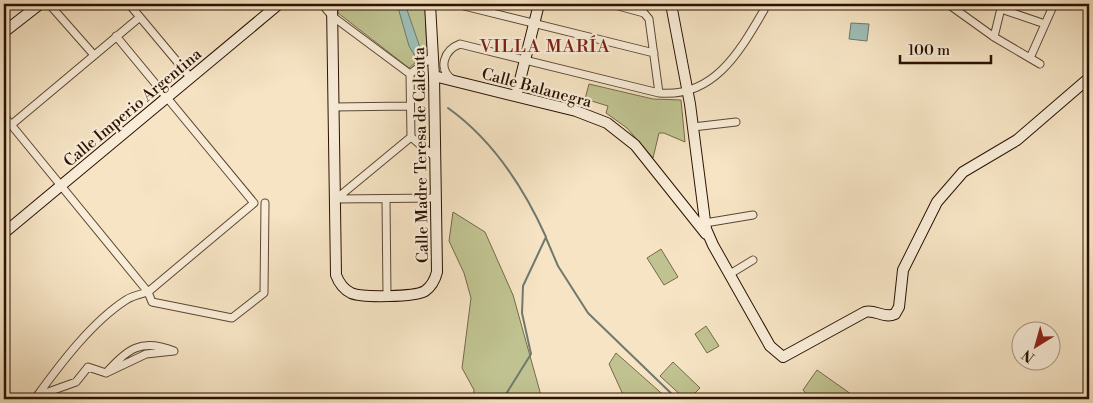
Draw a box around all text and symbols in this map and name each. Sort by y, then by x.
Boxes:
scale bar [900,32,992,64]
district label: VILLA MARÍA [478,35,611,58]
text: 100 m [908,41,950,60]
street label: Calle Imperio Argentina [60,44,206,171]
street label: Calle Madre Teresa de Calcuta [409,46,433,263]
street label: Calle Balanegra [479,64,595,113]
north arrow [1010,320,1060,370]
text: N [1019,345,1039,366]

